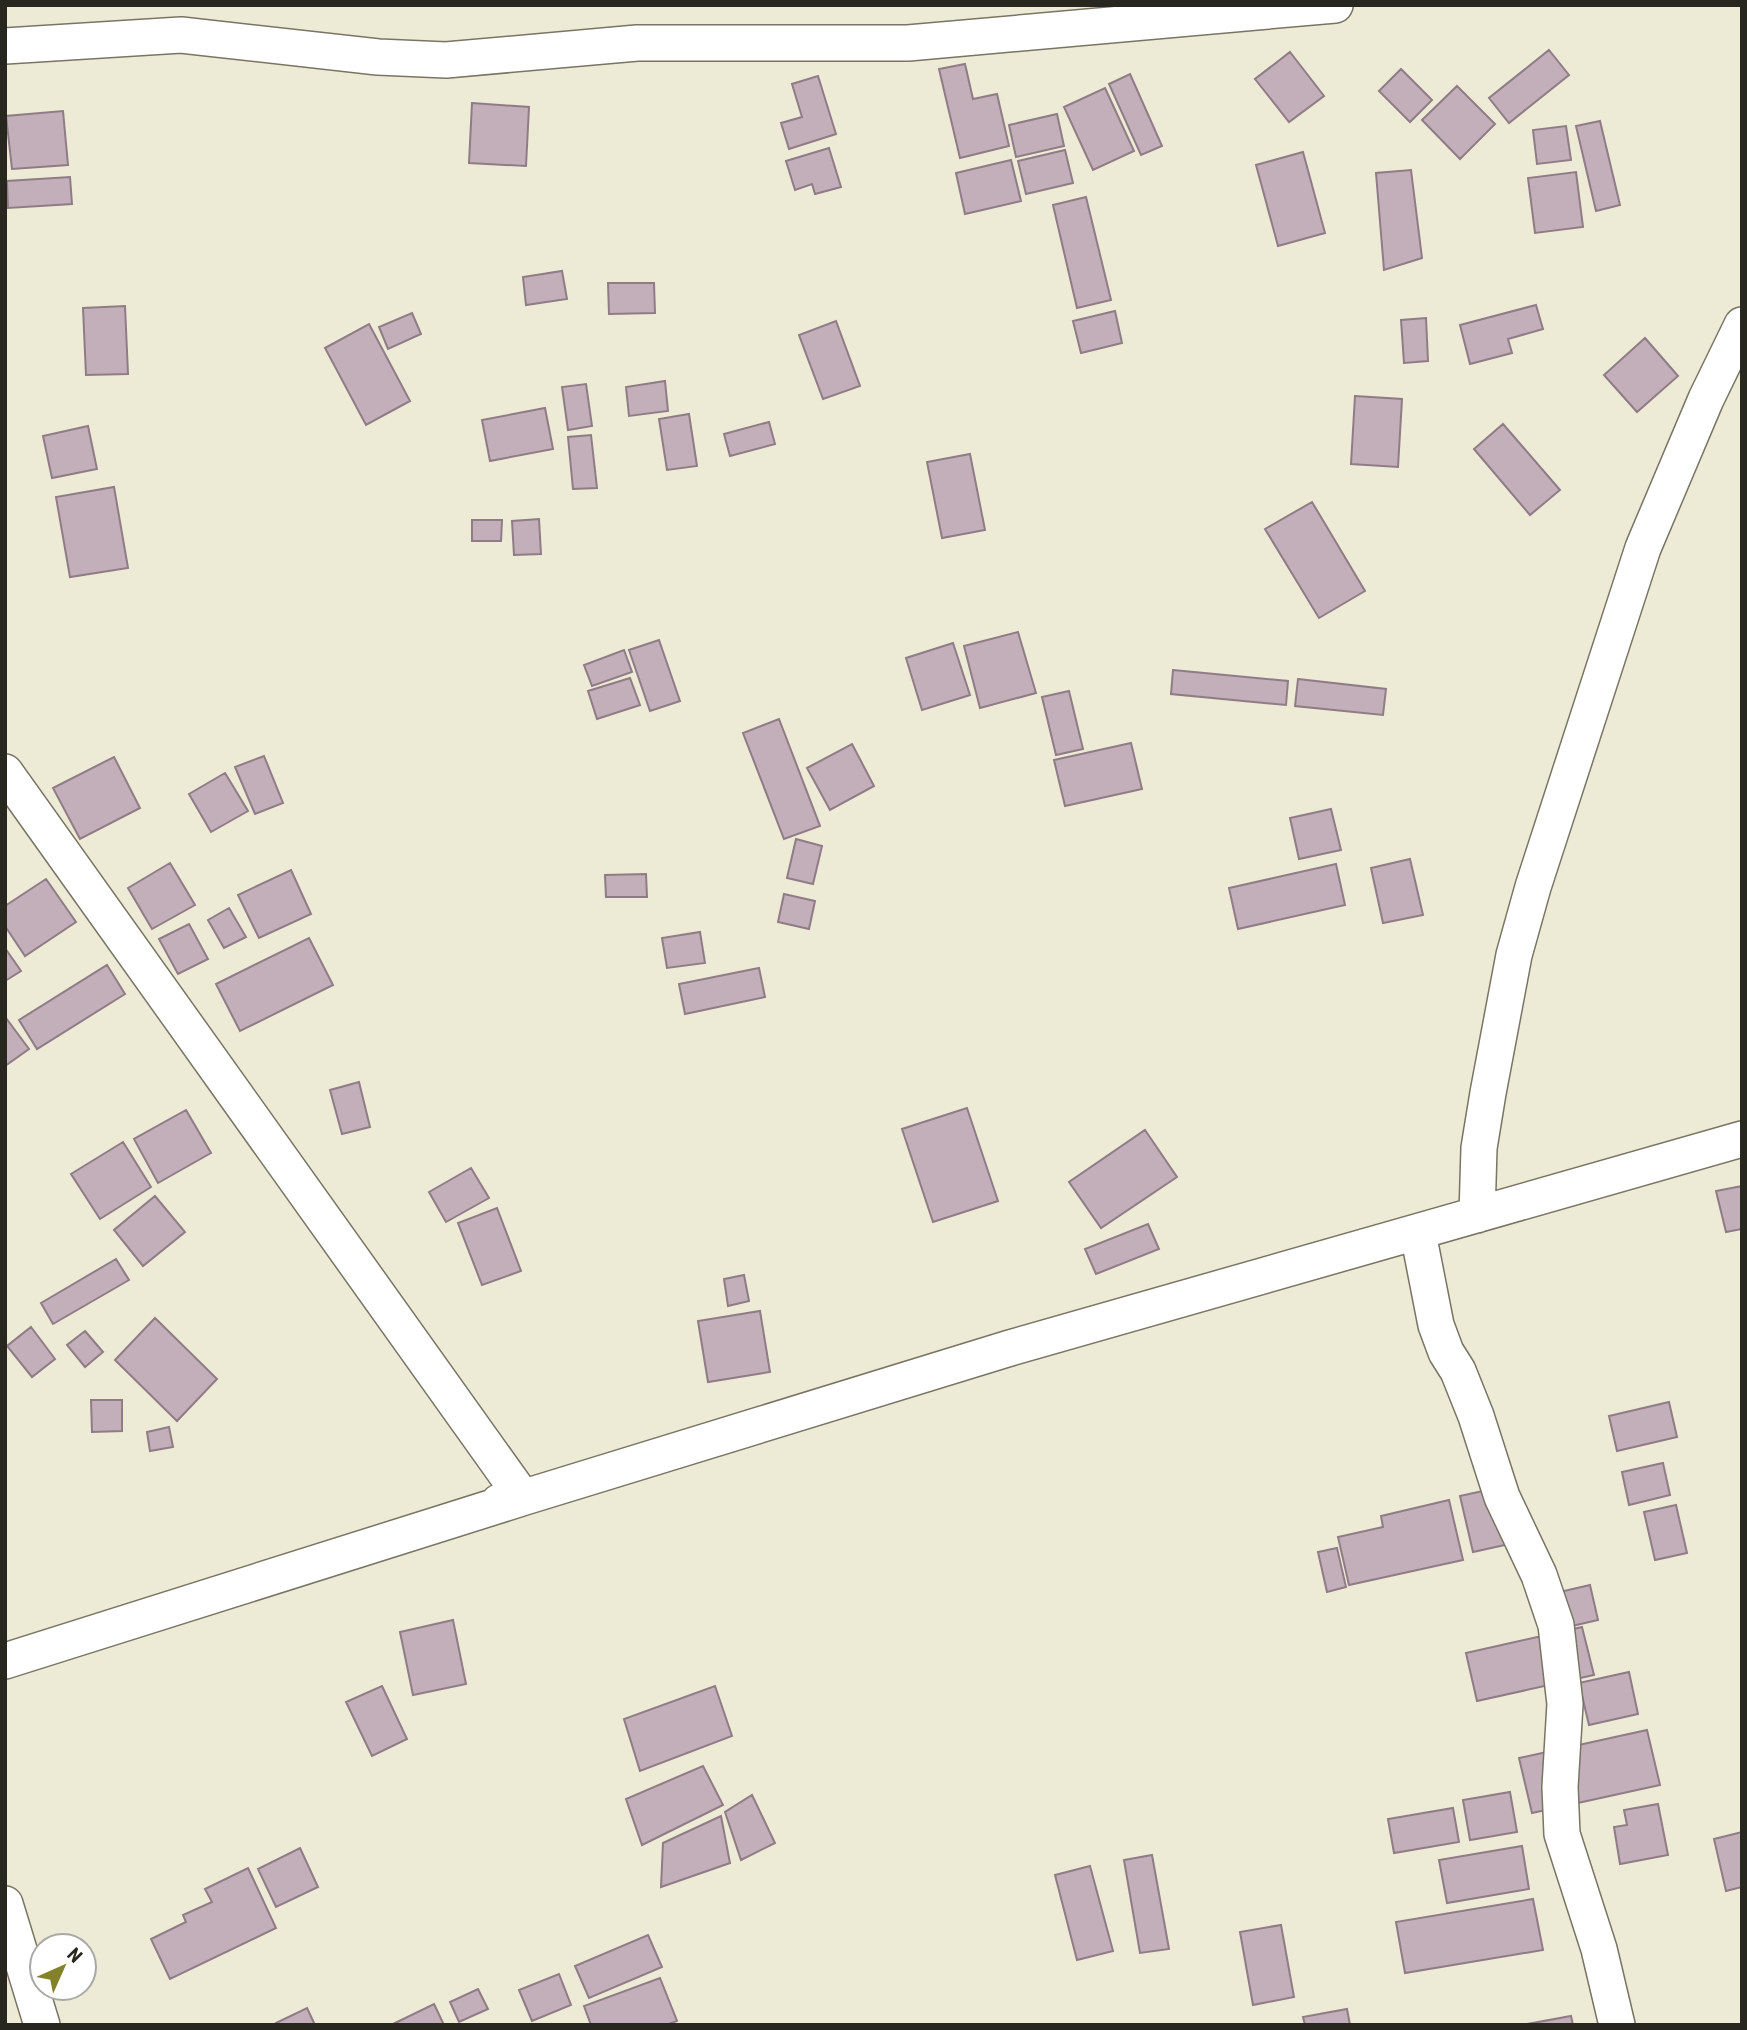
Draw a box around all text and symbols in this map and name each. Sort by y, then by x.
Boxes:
north arrow [28,1932,98,2002]
text: N [62,1943,87,1968]

